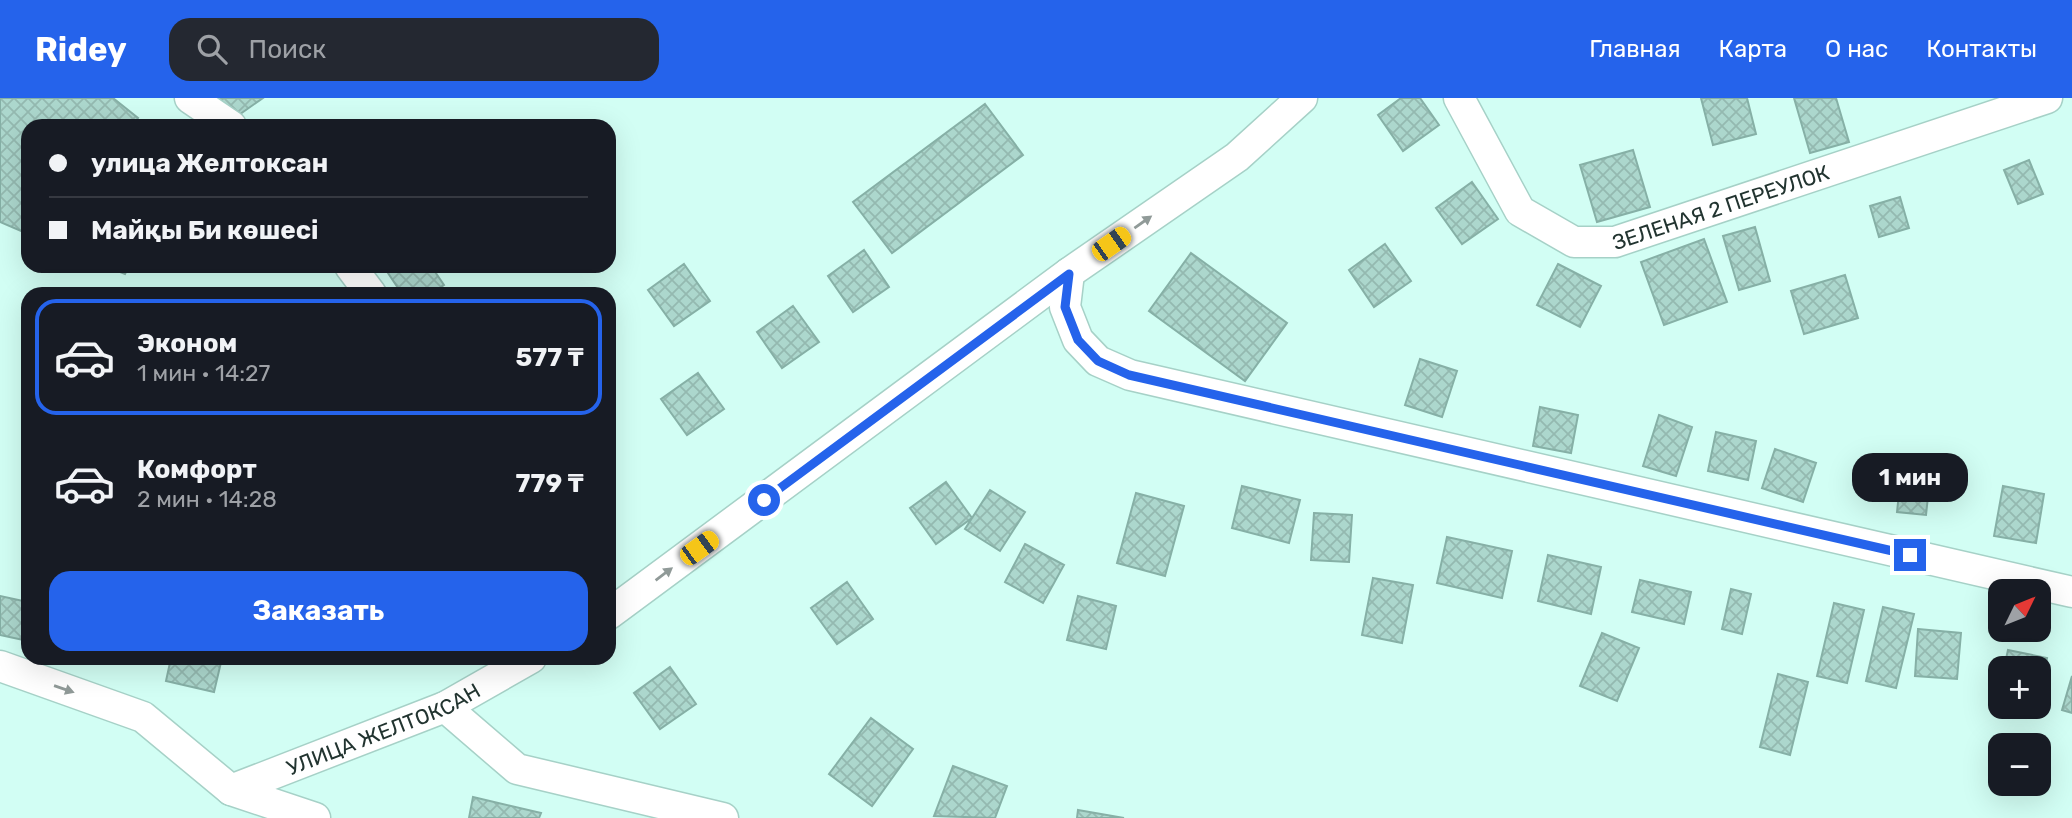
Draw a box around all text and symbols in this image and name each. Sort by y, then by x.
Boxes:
search box [169,18,659,81]
text: Ridey [35,30,127,69]
icon: search [193,30,231,68]
text: Поиск [249,34,326,65]
text: Главная [1589,35,1681,63]
text: Карта [1719,35,1787,63]
text: О нас [1825,35,1888,63]
text: Контакты [1926,35,2037,63]
text: улица Желтоксан [91,148,328,179]
street label: ЗЕЛЕНАЯ 2 ПЕРЕУЛОК [1609,159,1832,255]
text: Майқы Би көшесі [91,215,319,246]
one-way arrow [1134,215,1152,229]
car [1088,223,1135,265]
icon: car [53,326,116,389]
text: Эконом [137,328,237,359]
text: 577 ₸ [515,342,584,373]
text: 1 мин · 14:27 [137,359,270,387]
icon: car [53,452,116,515]
text: Комфорт [137,454,257,485]
callout: 1 мин [1852,454,1968,503]
text: 1 мин [1879,463,1941,491]
text: 779 ₸ [516,468,584,499]
route start [748,484,780,516]
text: 2 мин · 14:28 [137,485,277,513]
car [676,527,723,569]
route end [1894,539,1926,571]
one-way arrow [655,567,673,581]
button: Заказать [49,571,588,651]
north arrow [1988,579,2051,642]
map controls [1988,579,2051,796]
button: + [1988,656,2051,719]
street label: УЛИЦА ЖЕЛТОКСАН [283,677,484,780]
one-way arrow [54,684,75,695]
button: − [1988,733,2051,796]

